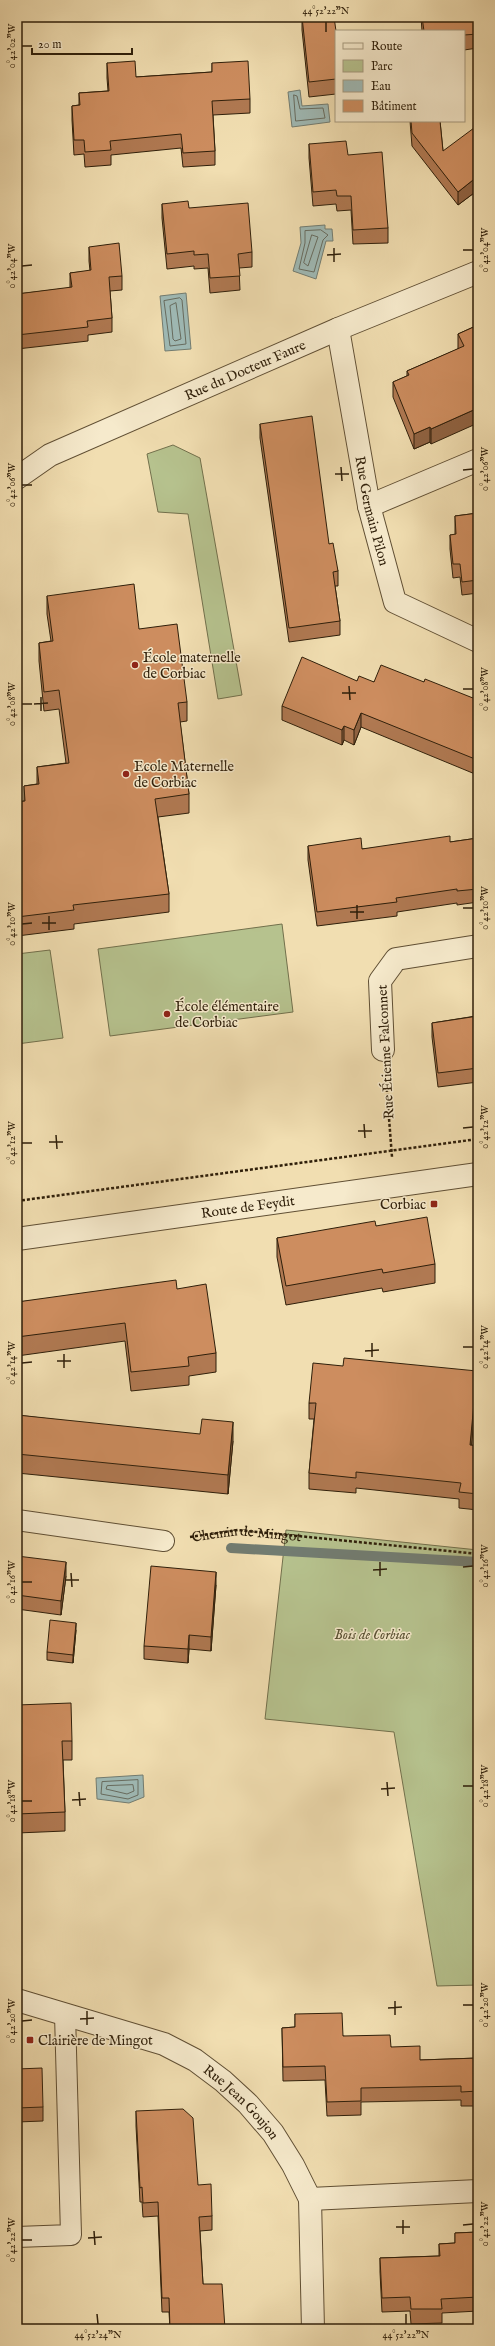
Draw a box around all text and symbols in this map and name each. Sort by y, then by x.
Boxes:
text: 44°52'22"N [302,5,350,18]
text: 0°42'02"W [6,23,19,68]
scale bar [32,30,132,56]
legend [335,30,465,122]
text: 20 m [38,37,61,52]
text: Route [371,39,403,54]
text: Parc [371,59,393,74]
text: Eau [371,79,391,94]
text: Bâtiment [371,99,417,114]
text: 0°42'04"W [479,227,492,272]
text: 0°42'04"W [6,243,19,288]
street label: Rue du Docteur Faure [182,336,309,405]
text: 0°42'06"W [479,447,492,491]
street label: Rue Germain Pilon [350,455,393,568]
text: 0°42'06"W [6,463,19,507]
place label: École maternelle de Corbiac [143,648,241,683]
marker: École maternelle de Corbiac [130,660,140,670]
text: 0°42'08"W [479,667,492,711]
text: 0°42'08"W [6,682,19,726]
place label: Ecole Maternelle de Corbiac [134,758,235,792]
marker: Ecole Maternelle de Corbiac [121,769,131,779]
text: 0°42'10"W [479,886,492,930]
text: 0°42'10"W [6,902,19,946]
street label: Rue Étienne Falconnet [372,984,399,1120]
place label: École élémentaire de Corbiac [175,997,279,1032]
marker: École élémentaire de Corbiac [162,1009,172,1019]
text: 0°42'12"W [479,1105,492,1149]
text: 0°42'12"W [6,1121,19,1165]
street label: Route de Feydit [200,1192,296,1223]
place label: Corbiac [380,1196,426,1214]
marker: Corbiac [429,1199,439,1209]
text: 0°42'14"W [479,1325,492,1369]
text: 0°42'14"W [6,1341,19,1385]
street label: Chemin de Mingot [191,1522,302,1547]
text: 0°42'16"W [479,1544,492,1587]
text: 0°42'16"W [6,1560,19,1603]
park label: Bois de Corbiac [334,1626,411,1644]
text: 0°42'18"W [479,1764,492,1807]
text: 0°42'18"W [6,1779,19,1822]
text: 0°42'20"W [479,1982,492,2027]
text: 0°42'20"W [6,1998,19,2043]
place label: Clairière de Mingot [38,2032,153,2050]
marker: Clairière de Mingot [25,2035,35,2045]
street label: Rue Jean Goujon [199,2061,283,2143]
text: 0°42'22"W [479,2201,492,2246]
text: 0°42'22"W [6,2217,19,2262]
text: 44°52'24"N [74,2329,122,2342]
text: 44°52'22"N [382,2329,430,2342]

